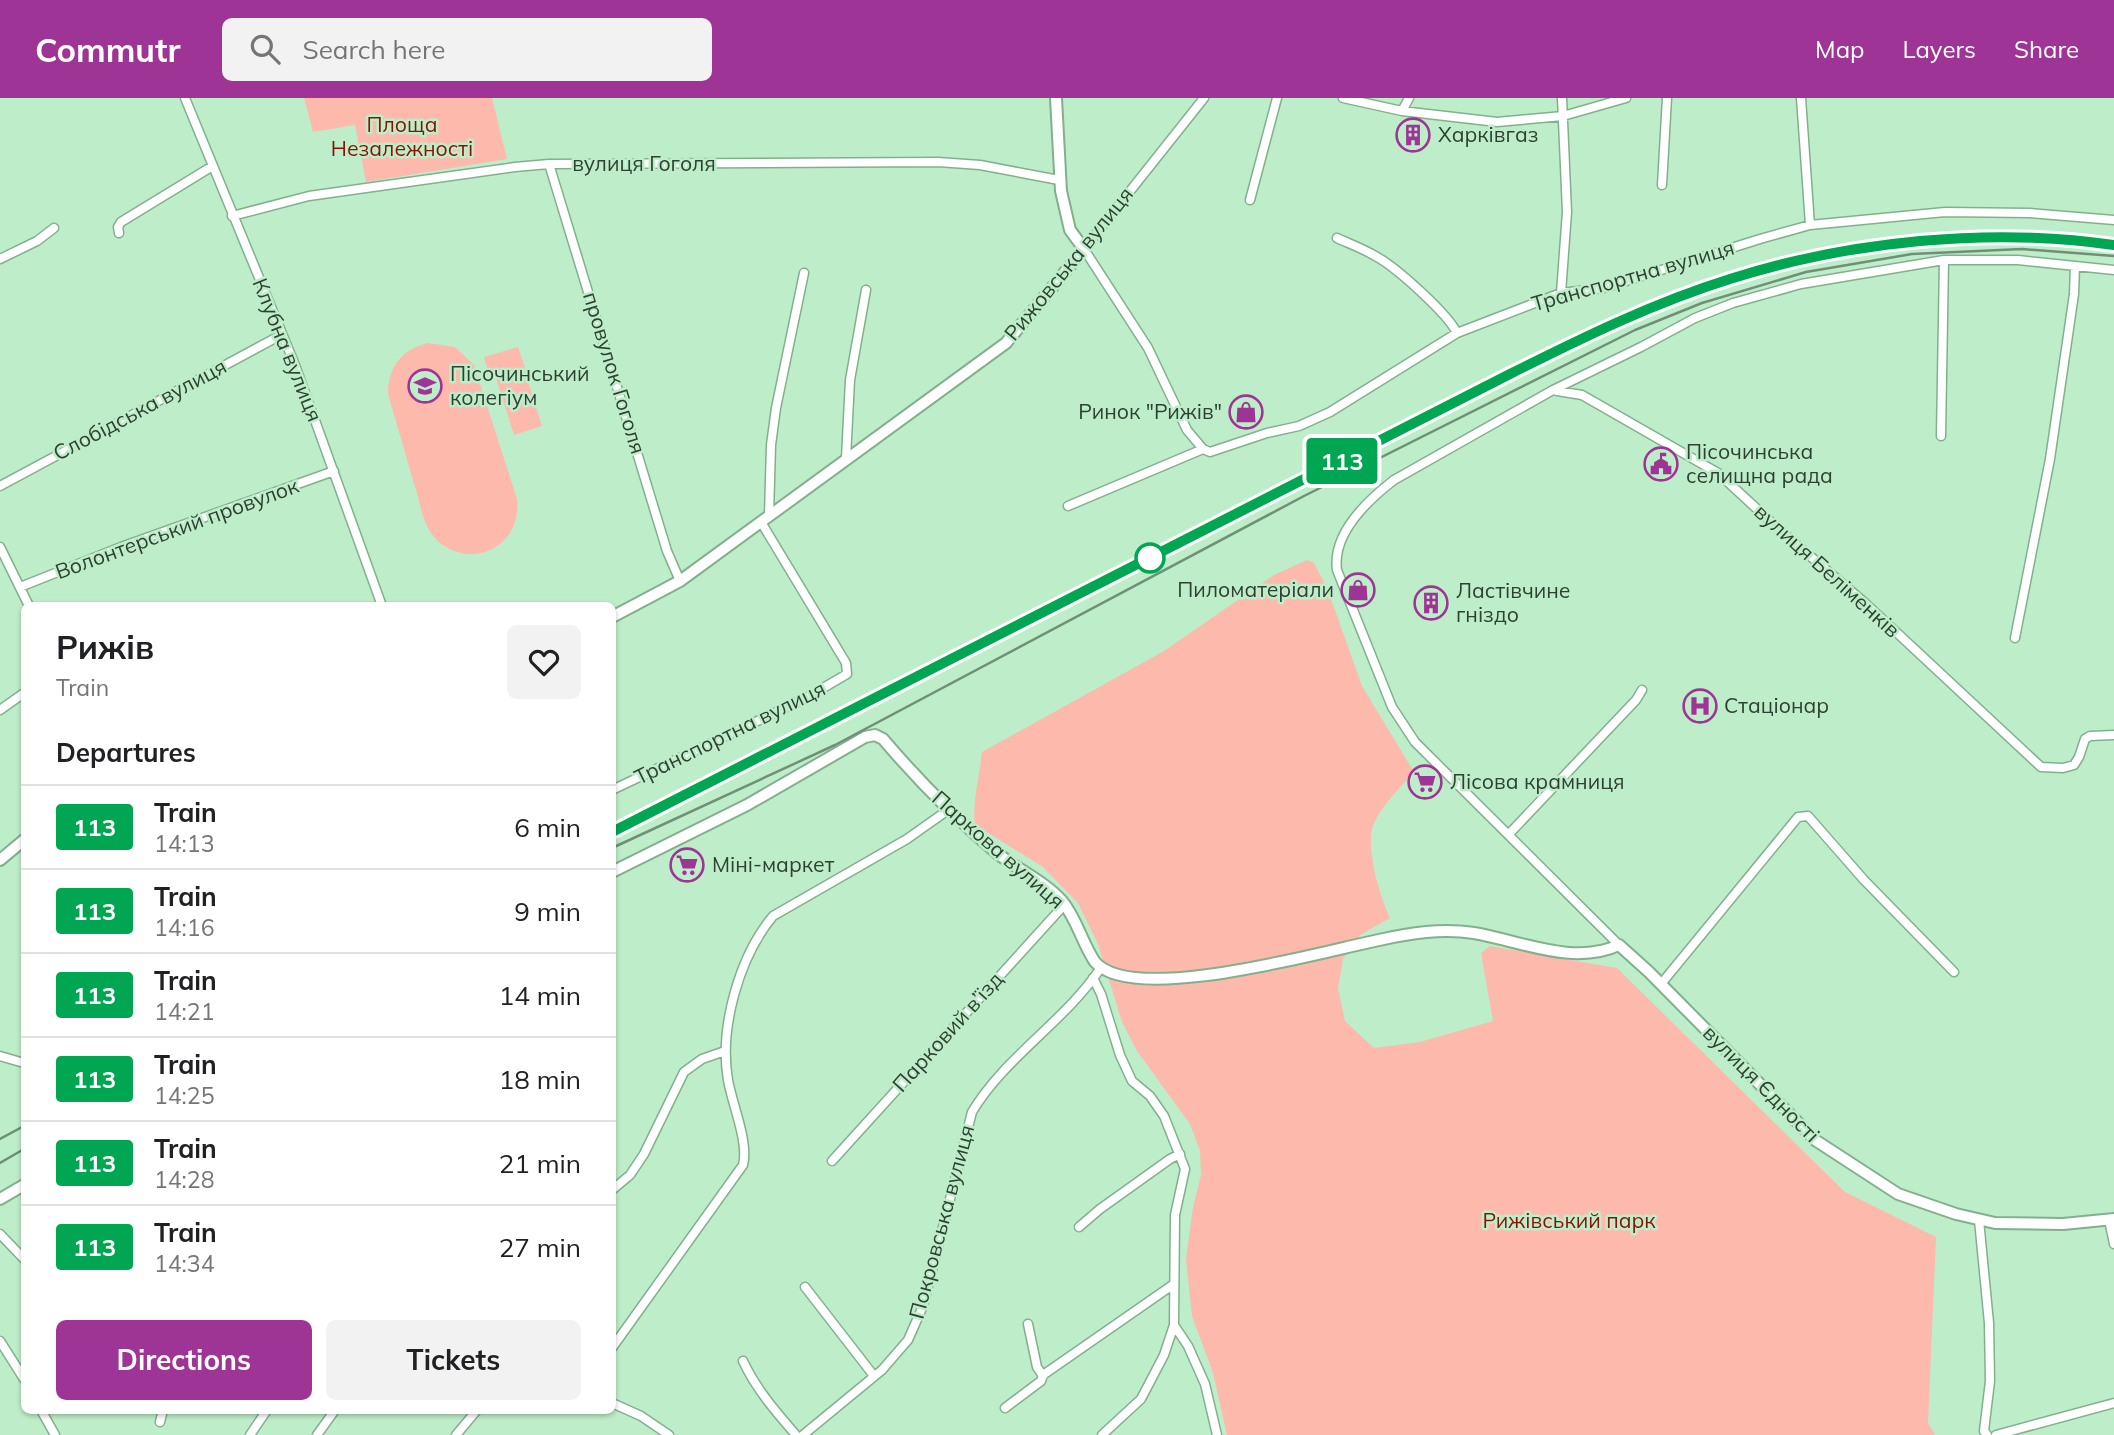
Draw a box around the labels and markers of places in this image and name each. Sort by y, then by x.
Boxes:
building icon: Харківгаз [1394,116,1432,154]
place label: Харківгаз [1438,121,1538,147]
place label: Пісочинський колегіум [450,360,589,410]
school or university icon: Пісочинський колегіум [406,367,444,405]
shop icon: Ринок "Рижів" [1227,393,1265,431]
place label: Ринок "Рижів" [1078,398,1222,424]
place label: Пісочинська селищна рада [1686,438,1833,488]
public building icon: Пісочинська селищна рада [1642,445,1680,483]
unlabelled marker [1135,543,1165,573]
shop icon: Пиломатеріали [1339,571,1377,609]
place label: Пиломатеріали [1177,576,1334,602]
place label: Ластівчине гніздо [1456,577,1570,627]
building icon: Ластівчине гніздо [1412,584,1450,622]
hospital icon: Стаціонар [1681,687,1719,725]
place label: Стаціонар [1724,692,1829,718]
supermarket icon: Лісова крамниця [1406,763,1444,801]
place label: Лісова крамниця [1450,768,1625,794]
supermarket icon: Міні-маркет [668,846,706,884]
place label: Міні-маркет [712,851,835,877]

